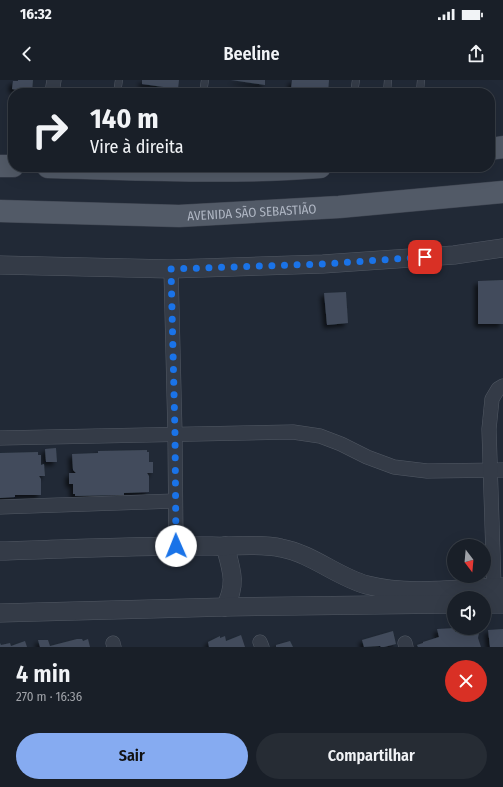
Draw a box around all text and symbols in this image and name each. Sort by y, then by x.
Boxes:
text: 16:32 [20,5,52,23]
icon: back [16,43,38,65]
text: Beeline [223,43,280,65]
icon: share [465,43,487,65]
text: 140 m [90,102,159,135]
icon: right [24,104,76,156]
text: Vire à direita [90,136,184,158]
street label: AVENIDA SÃO SEBASTIÃO [187,201,317,224]
pin [408,240,442,274]
icon: arrive [414,246,436,268]
position arrow [155,525,197,567]
north arrow [447,539,491,583]
map controls [447,539,491,635]
button: sound [447,591,491,635]
text: 4 min [16,660,70,688]
button: close [445,660,487,702]
text: 270 m · 16:36 [16,689,82,704]
button: Sair [16,733,248,779]
button: Compartilhar [256,733,487,779]

